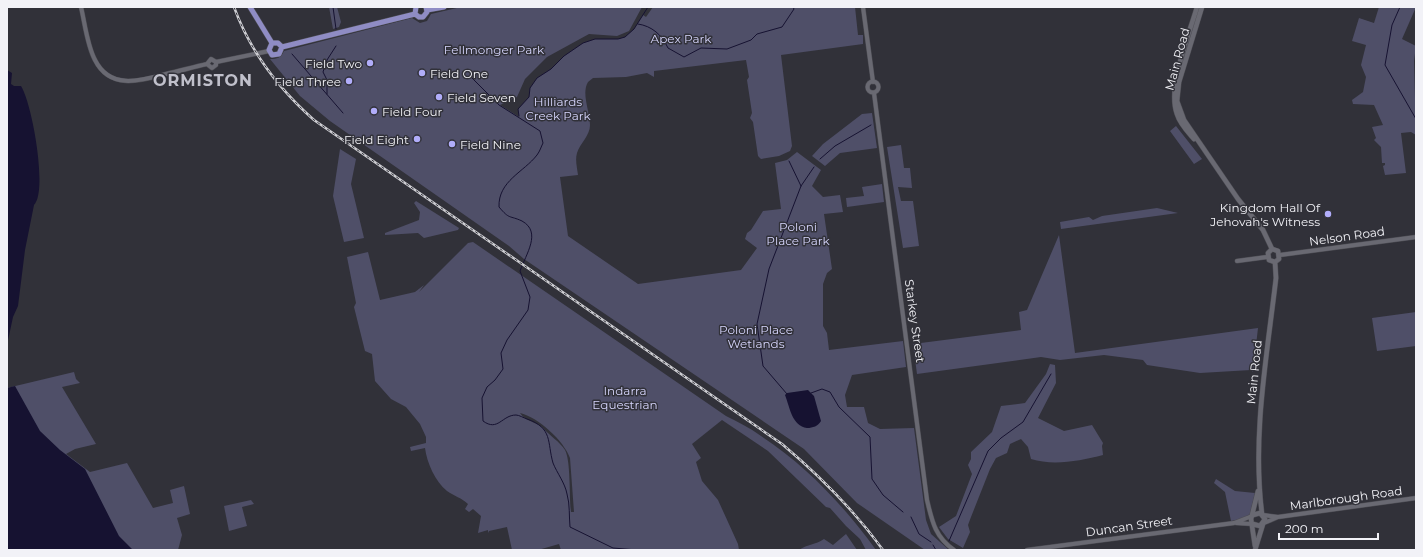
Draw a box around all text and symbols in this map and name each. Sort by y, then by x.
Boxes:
street label: Main Road [1161,26,1193,92]
park label: Apex Park [651,31,712,46]
park label: Fellmonger Park [444,42,545,57]
place label: Field Two [305,56,362,71]
marker: Field Two [365,58,375,68]
place label: Field One [430,66,488,81]
marker: Field One [417,68,427,78]
district label: ORMISTON [153,71,253,90]
place label: Field Three [274,74,341,89]
marker: Field Three [344,76,354,86]
place label: Field Seven [447,90,516,105]
marker: Field Seven [434,92,444,102]
park label: Hilliards Creek Park [525,94,592,123]
place label: Field Four [382,104,443,119]
marker: Field Four [369,106,379,116]
place label: Field Eight [344,132,409,147]
marker: Field Eight [412,134,422,144]
place label: Field Nine [460,137,521,152]
marker: Field Nine [447,139,457,149]
place label: Kingdom Hall Of Jehovah's Witness [1209,200,1321,229]
marker: Kingdom Hall Of Jehovah's Witness [1323,209,1333,219]
park label: Poloni Place Park [766,219,831,248]
street label: Nelson Road [1308,223,1386,249]
street label: Starkey Street [902,278,928,364]
park label: Poloni Place Wetlands [719,322,793,351]
street label: Main Road [1243,339,1265,405]
park label: Indarra Equestrian [592,383,658,412]
street label: Marlborough Road [1289,483,1403,513]
street label: Duncan Street [1085,512,1173,540]
scale bar [1279,515,1378,541]
text: 200 m [1285,521,1324,536]

